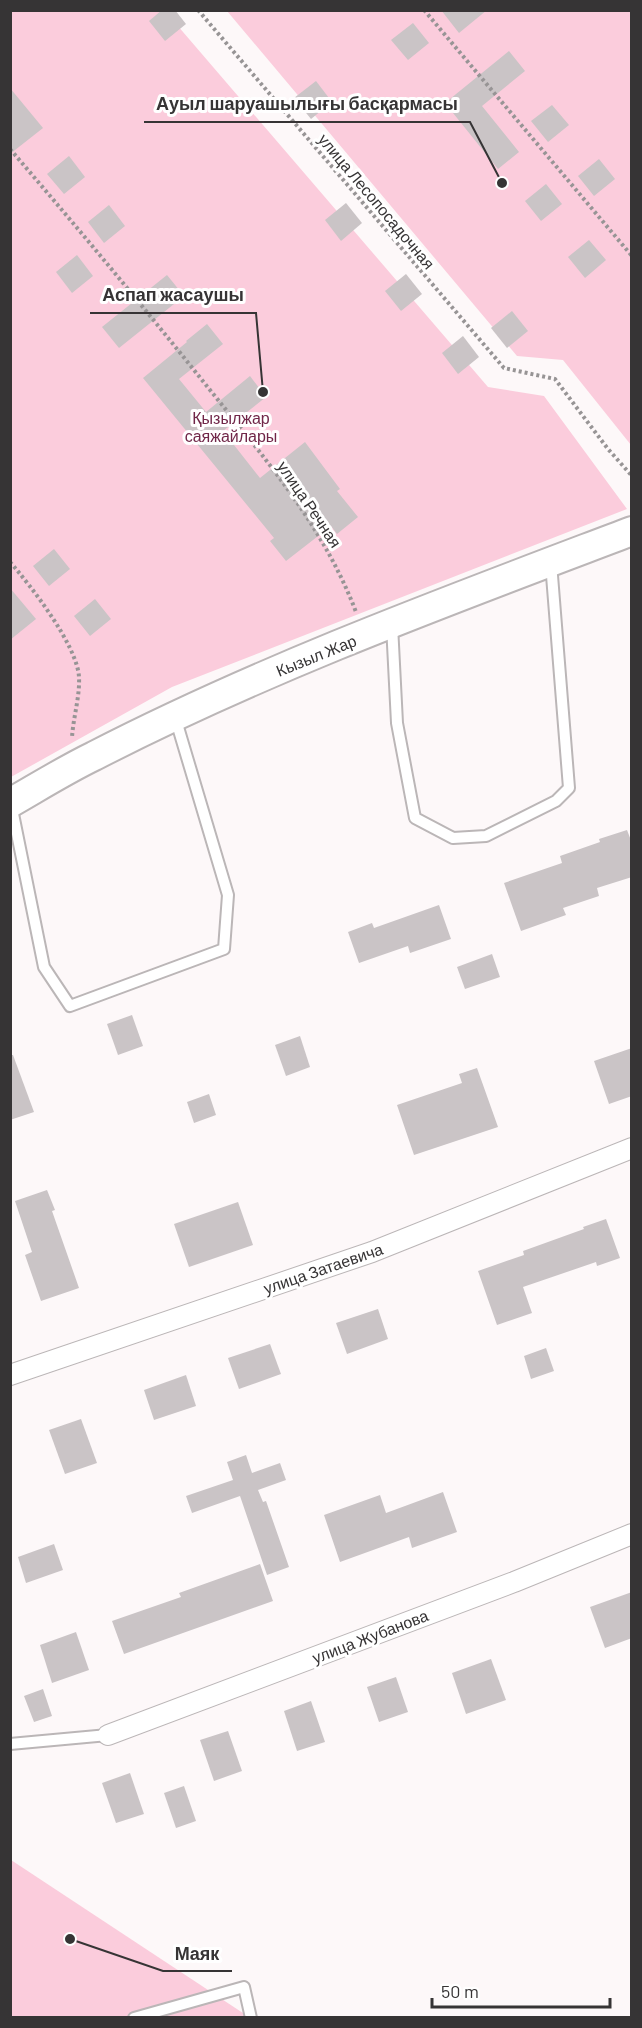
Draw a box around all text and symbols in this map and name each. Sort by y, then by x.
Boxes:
callout: Ауыл шаруашылығы басқармасы [144,86,470,122]
text: Ауыл шаруашылығы басқармасы [156,92,458,114]
street label: улица Лесопосадочная [315,129,439,273]
callout: Аспап жасаушы [90,277,256,313]
text: Аспап жасаушы [102,283,244,305]
park label: Қызылжар саяжайлары [185,408,277,445]
street label: улица Речная [274,457,346,551]
street label: Кызыл Жар [273,630,359,680]
street label: улица Затаевича [261,1239,385,1297]
street label: улица Жубанова [309,1605,431,1667]
callout: Маяк [163,1935,232,1971]
text: Маяк [175,1942,220,1964]
scale bar [432,1971,610,2009]
text: 50 m [441,1980,479,2002]

